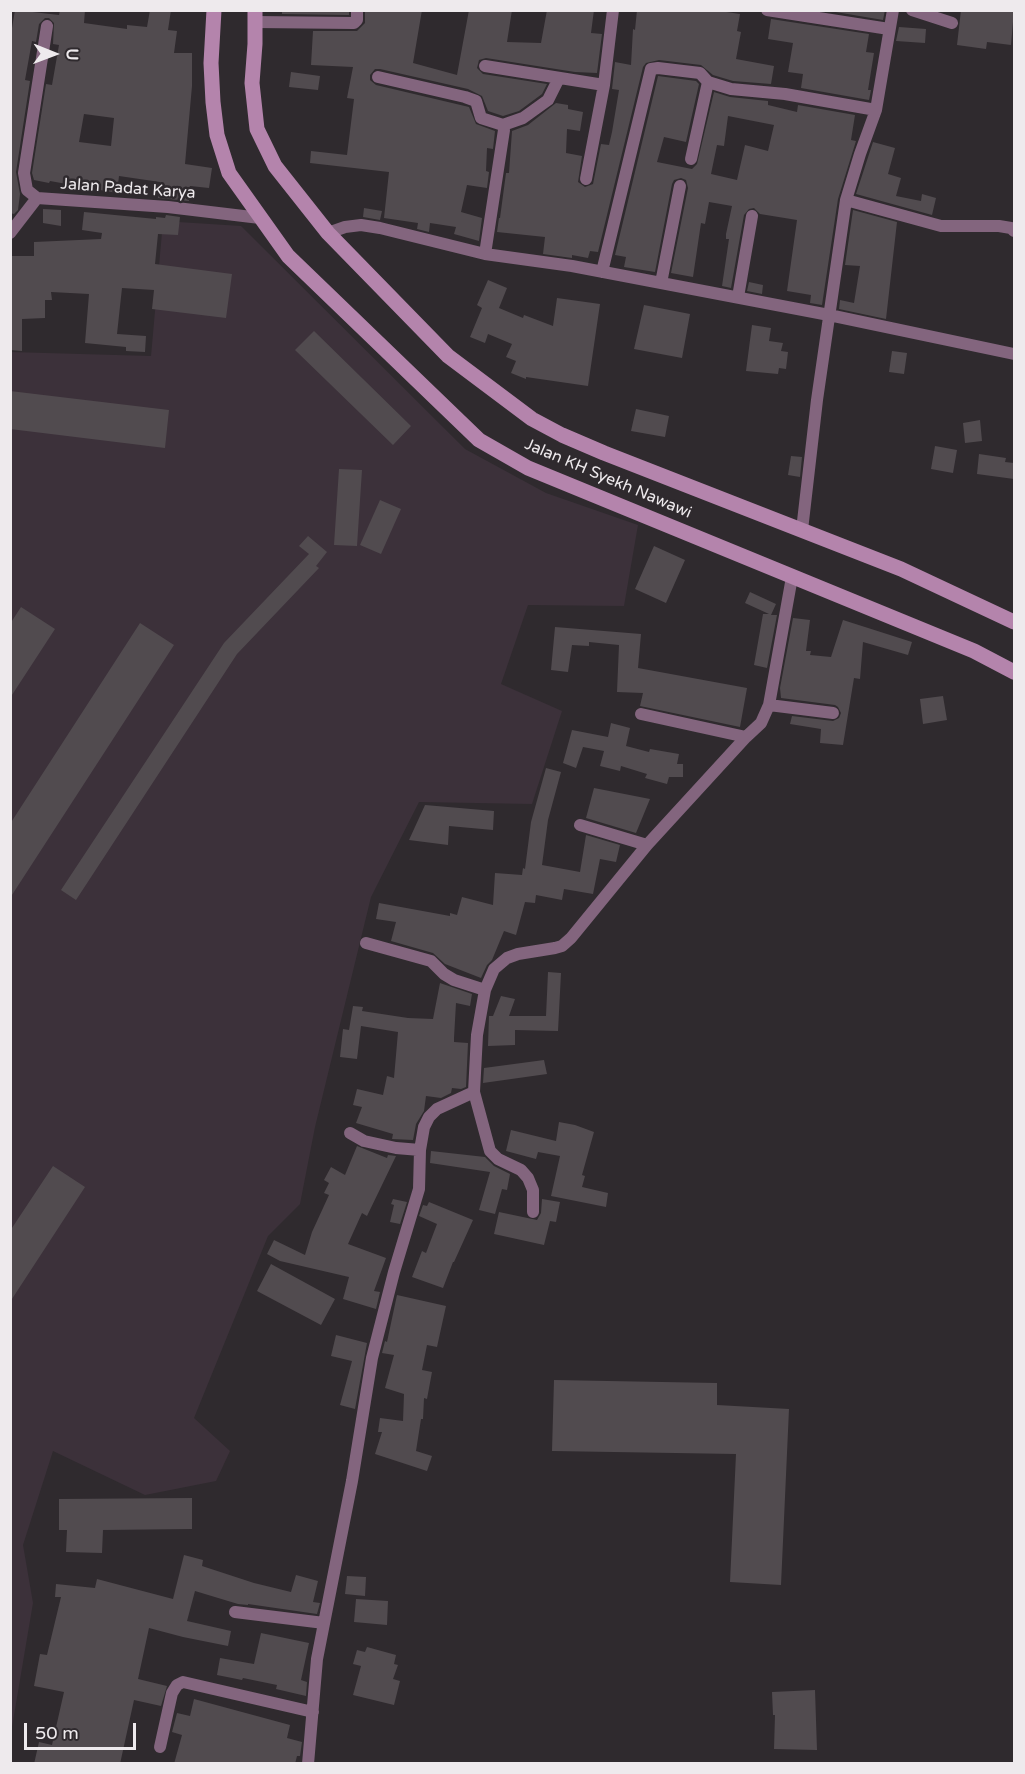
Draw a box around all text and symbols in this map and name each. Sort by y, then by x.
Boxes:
north arrow [24,24,84,84]
text: U [62,48,82,61]
street label: Jalan Padat Karya [60,175,196,203]
street label: Jalan KH Syekh Nawawi [522,435,694,523]
scale bar [27,1711,140,1749]
text: 50 m [35,1722,79,1744]

